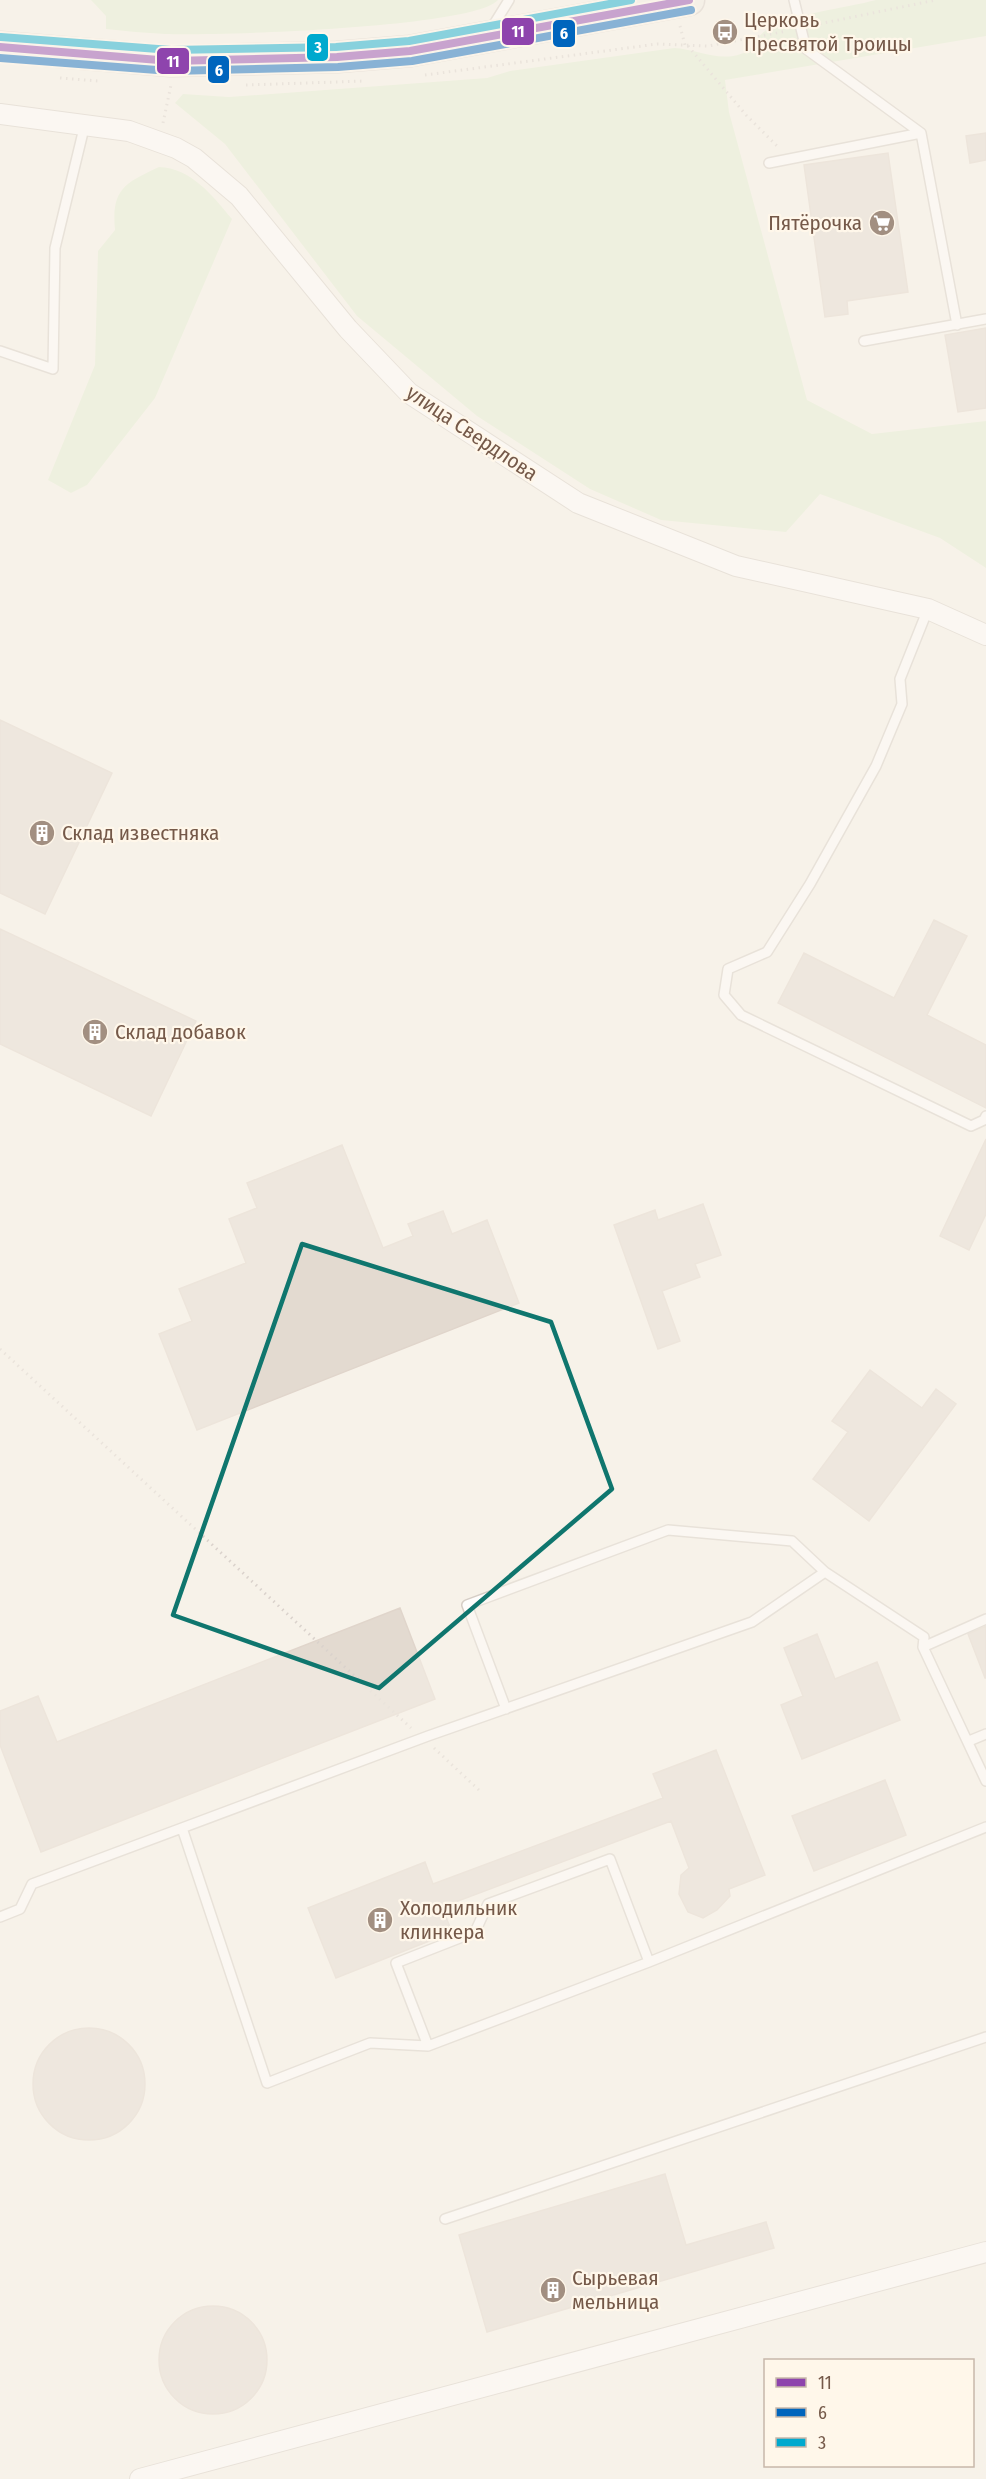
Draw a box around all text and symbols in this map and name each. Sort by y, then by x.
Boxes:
place label: Церковь Пресвятой Троицы [744,7,912,57]
line badge: 11 [501,17,535,46]
bus stop icon: Церковь Пресвятой Троицы [710,17,740,47]
line badge: 6 [552,19,576,48]
text: 11 [511,22,525,41]
text: 6 [560,24,568,43]
line badge: 3 [306,33,329,62]
text: 3 [313,38,322,57]
line badge: 11 [156,47,190,75]
text: 11 [166,52,180,71]
line badge: 6 [207,55,230,84]
text: 6 [215,61,223,80]
supermarket icon: Пятёрочка [867,208,897,238]
place label: Пятёрочка [768,210,862,236]
street label: улица Свердлова [401,379,543,487]
building icon: Склад известняка [27,818,57,848]
place label: Склад известняка [62,820,219,846]
building icon: Склад добавок [80,1017,110,1047]
place label: Склад добавок [115,1019,246,1045]
place label: Холодильник клинкера [400,1895,517,1945]
building icon: Холодильник клинкера [365,1905,395,1935]
place label: Сырьевая мельница [572,2265,659,2315]
building icon: Сырьевая мельница [538,2275,568,2305]
legend [764,2359,974,2467]
text: 11 [818,2372,832,2394]
text: 6 [818,2402,827,2424]
text: 3 [818,2432,826,2454]

